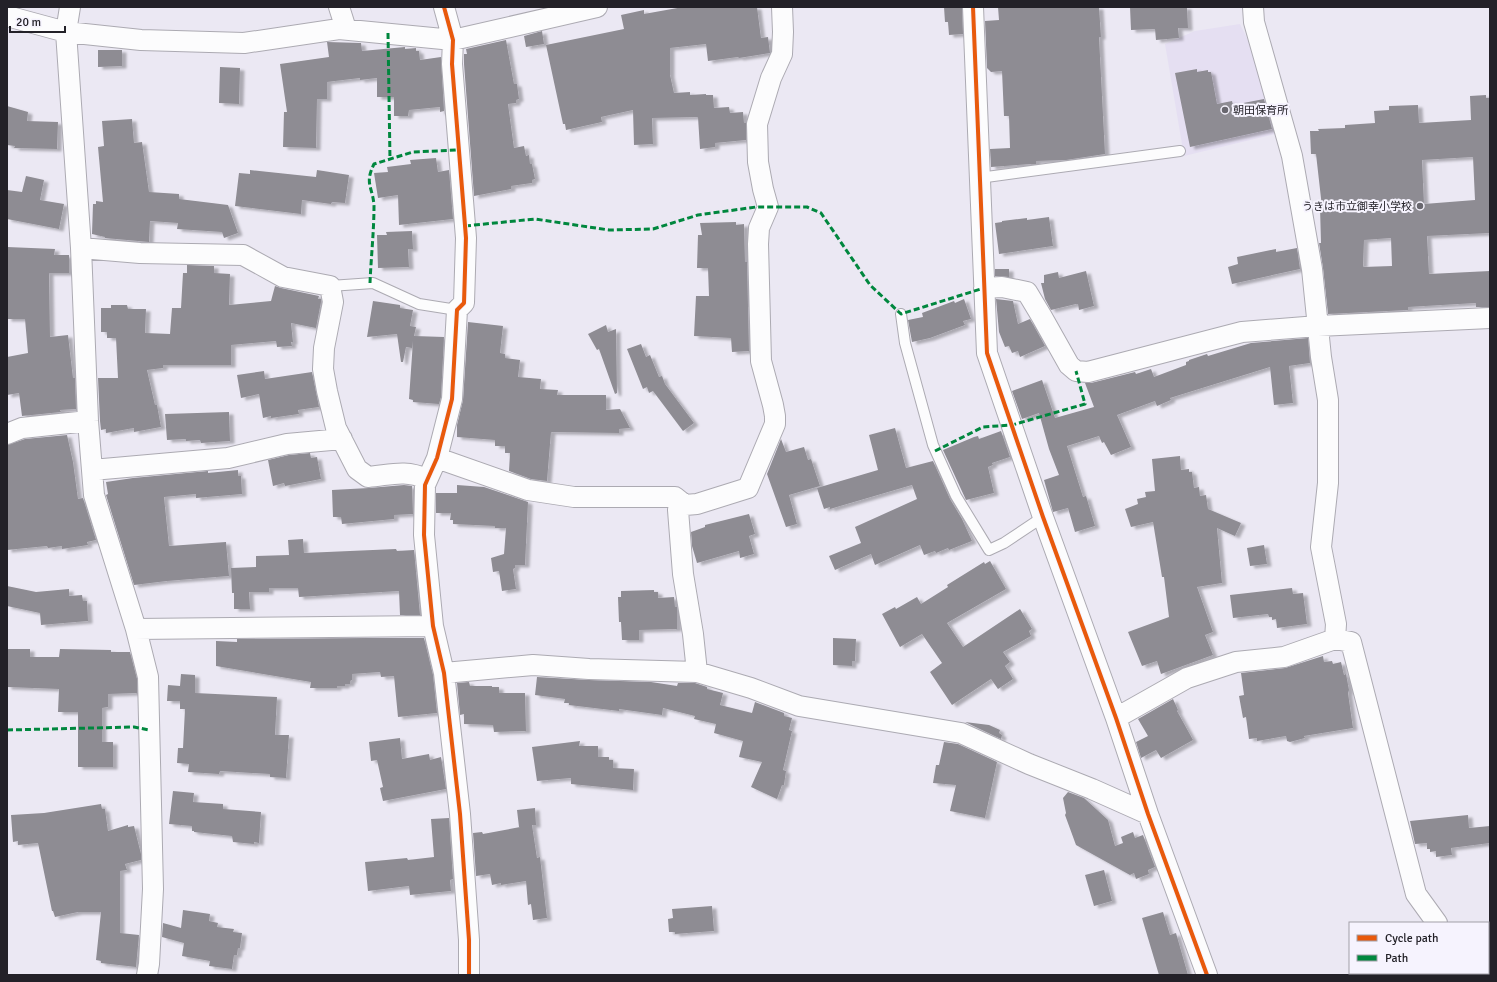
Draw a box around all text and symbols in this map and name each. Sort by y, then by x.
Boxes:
scale bar [10,8,65,34]
text: 20 m [16,15,41,30]
place label: 朝田保育所 [1233,104,1289,117]
marker: 朝田保育所 [1220,105,1230,115]
place label: うきは市立御幸小学校 [1302,200,1412,213]
marker: うきは市立御幸小学校 [1415,201,1425,211]
legend [1349,922,1489,974]
text: Cycle path [1385,931,1438,946]
text: Path [1385,951,1408,966]

